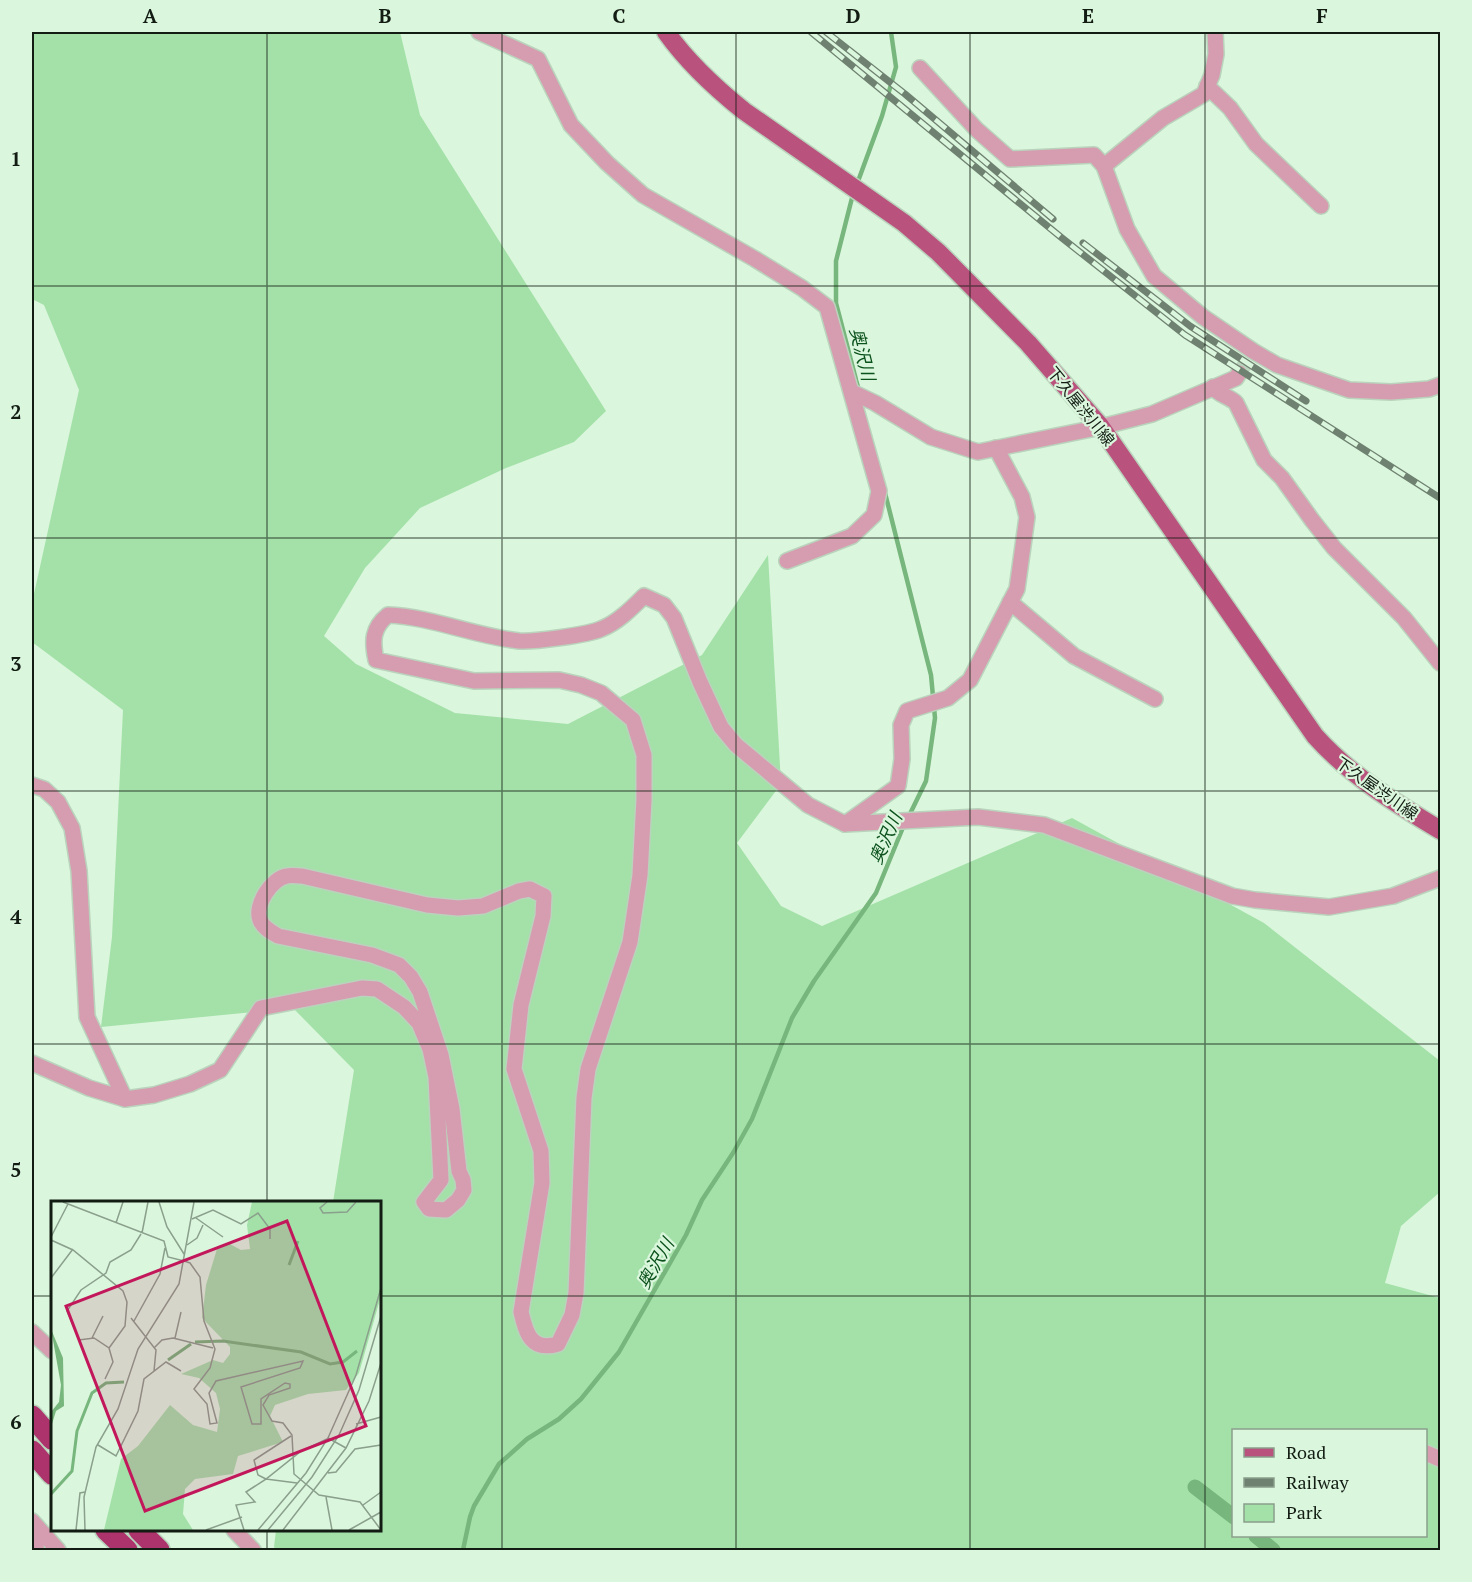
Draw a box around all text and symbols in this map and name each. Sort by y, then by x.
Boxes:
text: A [143,2,158,29]
text: B [379,2,392,29]
text: C [612,2,626,29]
text: D [846,2,860,29]
text: E [1082,2,1094,29]
text: F [1316,2,1328,29]
text: 1 [10,145,22,172]
water label: 奥沢川 [845,325,882,385]
street label: 下久屋渋川線 [1042,362,1120,450]
text: 2 [10,398,22,425]
text: 3 [10,650,22,677]
street label: 下久屋渋川線 [1331,751,1423,825]
water label: 奥沢川 [863,807,908,868]
text: 4 [10,903,22,930]
text: 5 [10,1156,22,1183]
inset map [51,1201,381,1531]
water label: 奥沢川 [631,1232,680,1292]
text: 6 [10,1408,22,1435]
legend [1232,1429,1427,1537]
text: Road [1286,1440,1326,1464]
text: Railway [1286,1470,1350,1494]
text: Park [1286,1500,1323,1524]

